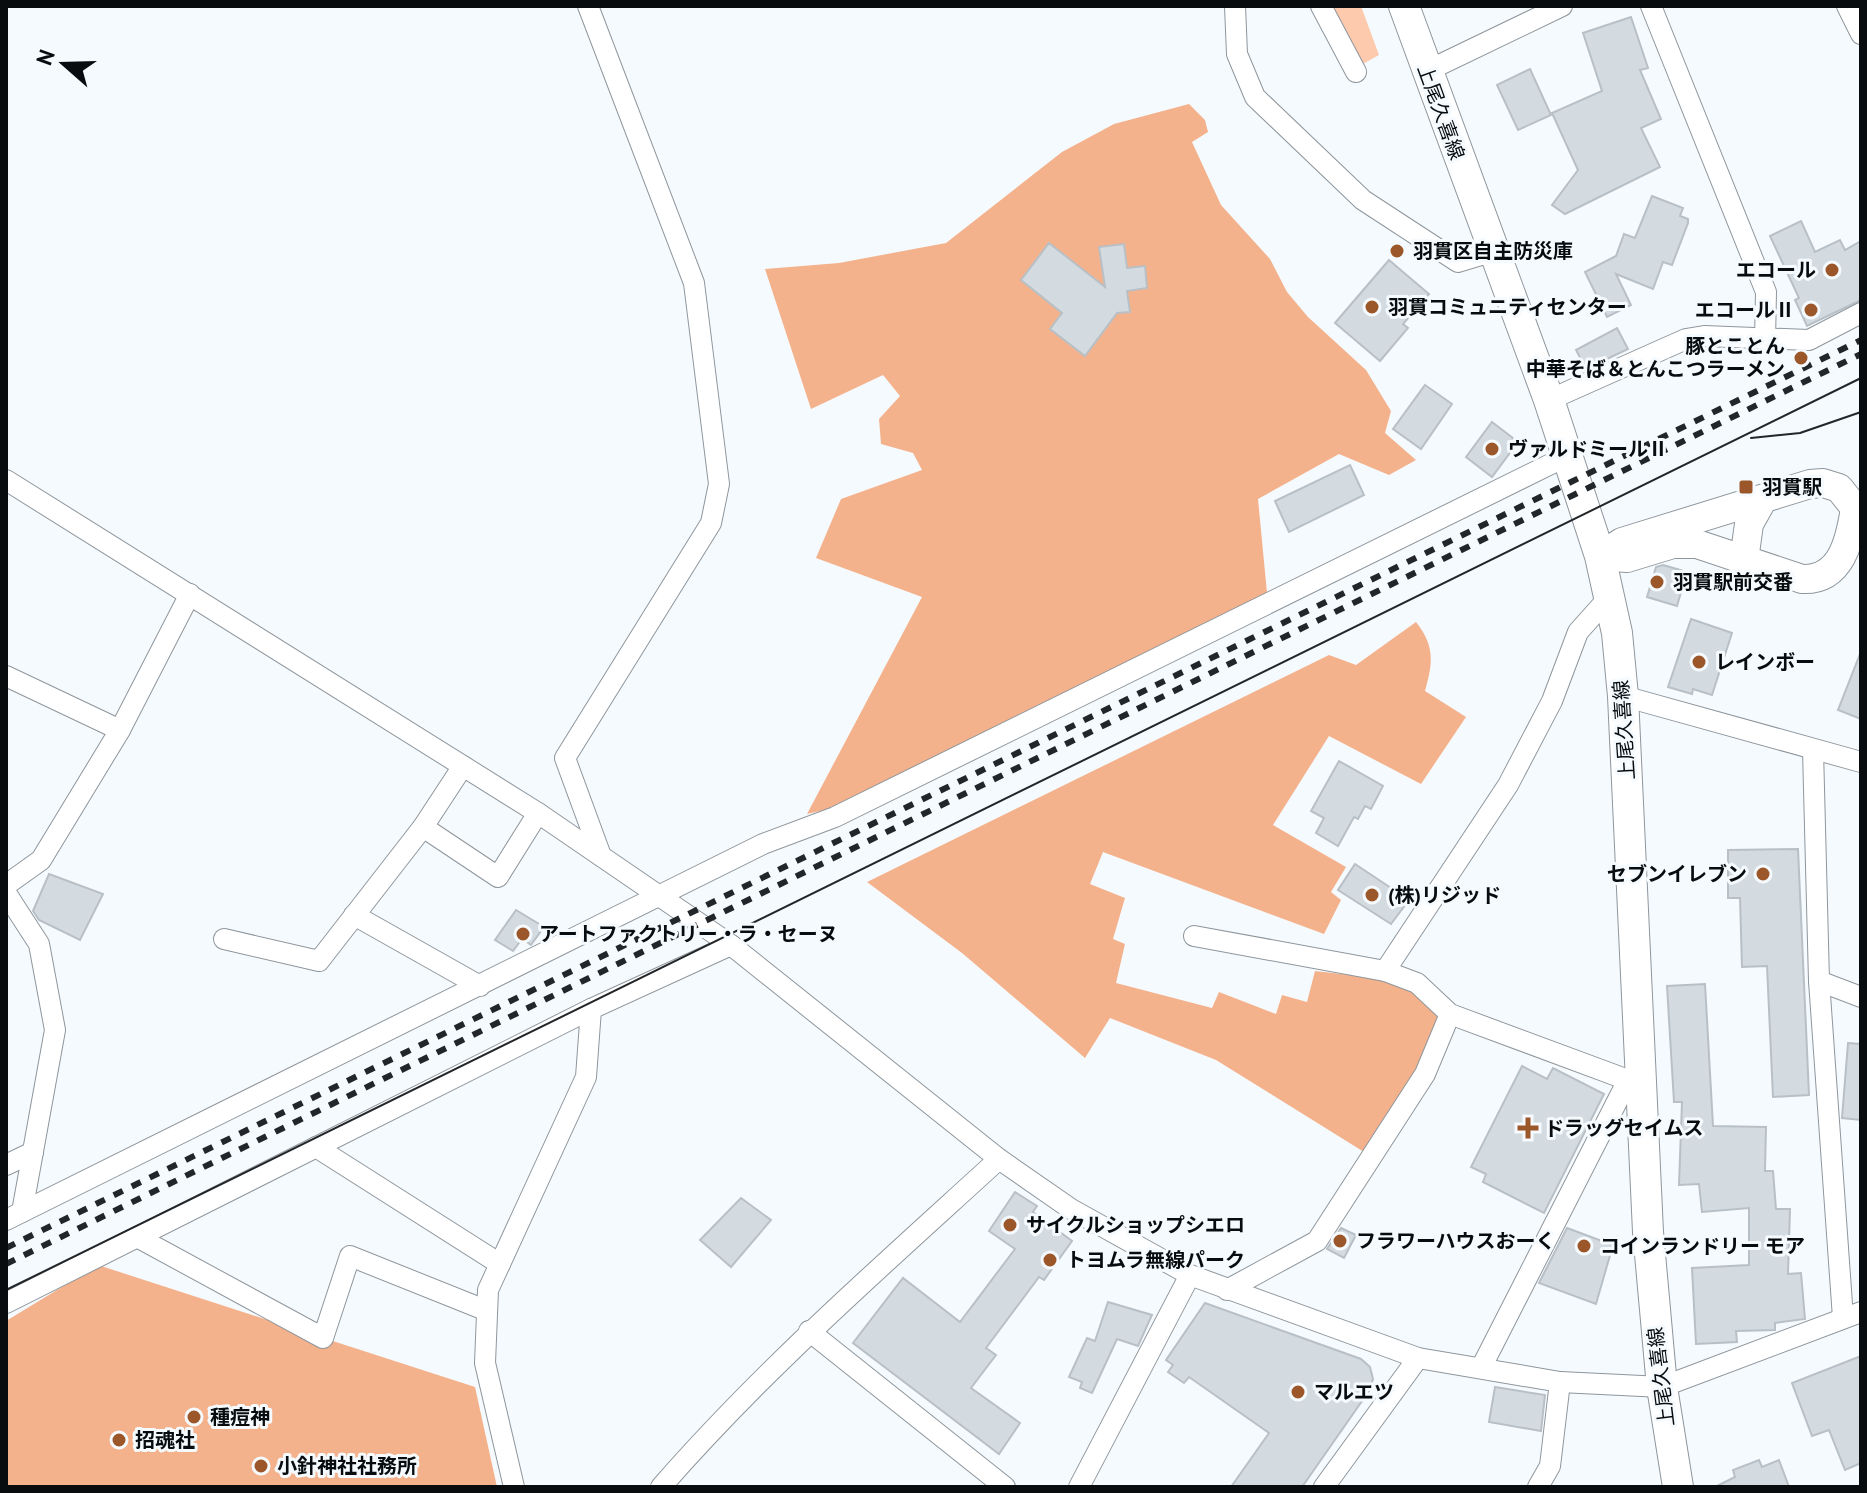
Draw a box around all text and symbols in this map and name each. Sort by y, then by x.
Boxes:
north arrow [24,24,104,104]
text: N [30,46,61,69]
street label: 上尾久喜線 [1412,61,1470,163]
place label: 羽貫区自主防災庫 [1413,238,1573,264]
marker: 羽貫区自主防災庫 [1388,242,1406,260]
place label: エコール [1736,257,1816,283]
marker: エコール [1823,261,1841,279]
place label: 羽貫コミュニティセンター [1388,294,1627,320]
place label: エコールⅡ [1695,297,1795,323]
marker: 羽貫コミュニティセンター [1363,298,1381,316]
marker: エコールⅡ [1802,301,1820,319]
place label: 豚とことん 中華そば＆とんこつラーメン [1526,333,1785,382]
marker: 豚とことん 中華そば＆とんこつラーメン [1792,349,1810,367]
place label: ヴァルドミールⅡ [1508,436,1668,462]
marker: ヴァルドミールⅡ [1483,440,1501,458]
place label: 羽貫駅 [1762,474,1822,500]
marker: 羽貫駅 [1737,478,1755,496]
place label: 羽貫駅前交番 [1673,569,1793,595]
marker: 羽貫駅前交番 [1648,573,1666,591]
place label: レインボー [1715,649,1815,675]
marker: レインボー [1690,653,1708,671]
street label: 上尾久喜線 [1608,679,1640,781]
place label: セブンイレブン [1607,861,1747,887]
marker: セブンイレブン [1754,865,1772,883]
place label: (株)リジッド [1388,882,1501,908]
marker: (株)リジッド [1363,886,1381,904]
place label: アートファクトリー・ラ・セーヌ [539,921,838,947]
marker: アートファクトリー・ラ・セーヌ [514,925,532,943]
place label: ドラッグセイムス [1544,1115,1704,1141]
marker: ドラッグセイムス [1519,1119,1537,1137]
place label: サイクルショップシエロ [1026,1212,1245,1238]
marker: サイクルショップシエロ [1001,1216,1019,1234]
place label: フラワーハウスおーく [1356,1228,1556,1254]
marker: フラワーハウスおーく [1331,1232,1349,1250]
place label: コインランドリー モア [1600,1233,1805,1259]
marker: コインランドリー モア [1575,1237,1593,1255]
place label: トヨムラ無線パーク [1066,1247,1245,1273]
marker: トヨムラ無線パーク [1041,1251,1059,1269]
street label: 上尾久喜線 [1642,1326,1680,1428]
place label: マルエツ [1314,1379,1394,1405]
marker: マルエツ [1289,1383,1307,1401]
place label: 種痘神 [210,1404,270,1430]
marker: 種痘神 [185,1408,203,1426]
place label: 招魂社 [135,1427,195,1453]
marker: 招魂社 [110,1431,128,1449]
place label: 小針神社社務所 [277,1453,417,1479]
marker: 小針神社社務所 [252,1457,270,1475]

